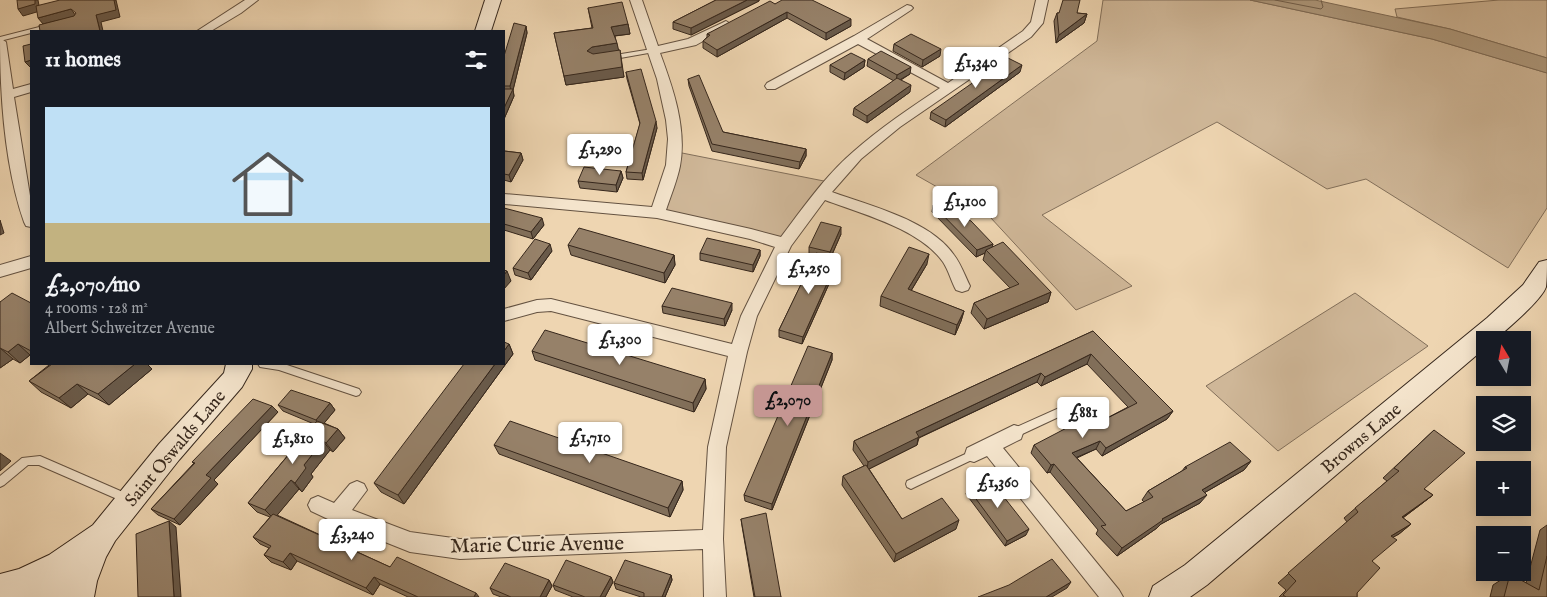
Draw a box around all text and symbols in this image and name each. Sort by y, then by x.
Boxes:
icon: filters [462,46,490,74]
pin: £1,340 [935,46,1017,89]
text: 11 homes [45,47,121,74]
text: £1,340 [955,53,997,73]
pin: £1,290 [559,134,641,176]
icon: home [223,139,313,229]
text: £1,290 [578,140,622,160]
pin: £1,100 [924,186,1006,228]
text: £1,100 [944,192,986,212]
pin: £1,250 [768,252,850,295]
text: £1,250 [788,259,830,279]
text: £2,070/mo [45,272,140,299]
text: 4 rooms · 128 m² [45,299,148,319]
text: Albert Schweitzer Avenue [45,319,215,339]
pin: £1,300 [579,324,661,366]
text: £1,300 [599,330,642,350]
north arrow [1476,331,1531,386]
map controls [1476,331,1531,581]
pin: £2,070 [747,384,829,427]
street label: Saint Oswalds Lane [121,386,232,512]
text: £2,070 [765,391,811,411]
pin: £881 [1053,396,1113,439]
button: layers [1476,396,1531,451]
street label: Browns Lane [1317,399,1407,479]
text: £881 [1068,403,1098,423]
pin: £1,810 [252,422,334,465]
pin: £1,710 [549,422,631,464]
text: £1,710 [569,428,611,448]
text: £1,810 [272,429,314,449]
button: + [1476,461,1531,516]
pin: £1,360 [957,466,1039,509]
text: £1,360 [977,473,1019,493]
pin: £3,240 [311,518,393,561]
text: £3,240 [330,525,374,545]
button: − [1476,526,1531,581]
street label: Marie Curie Avenue [450,530,625,561]

